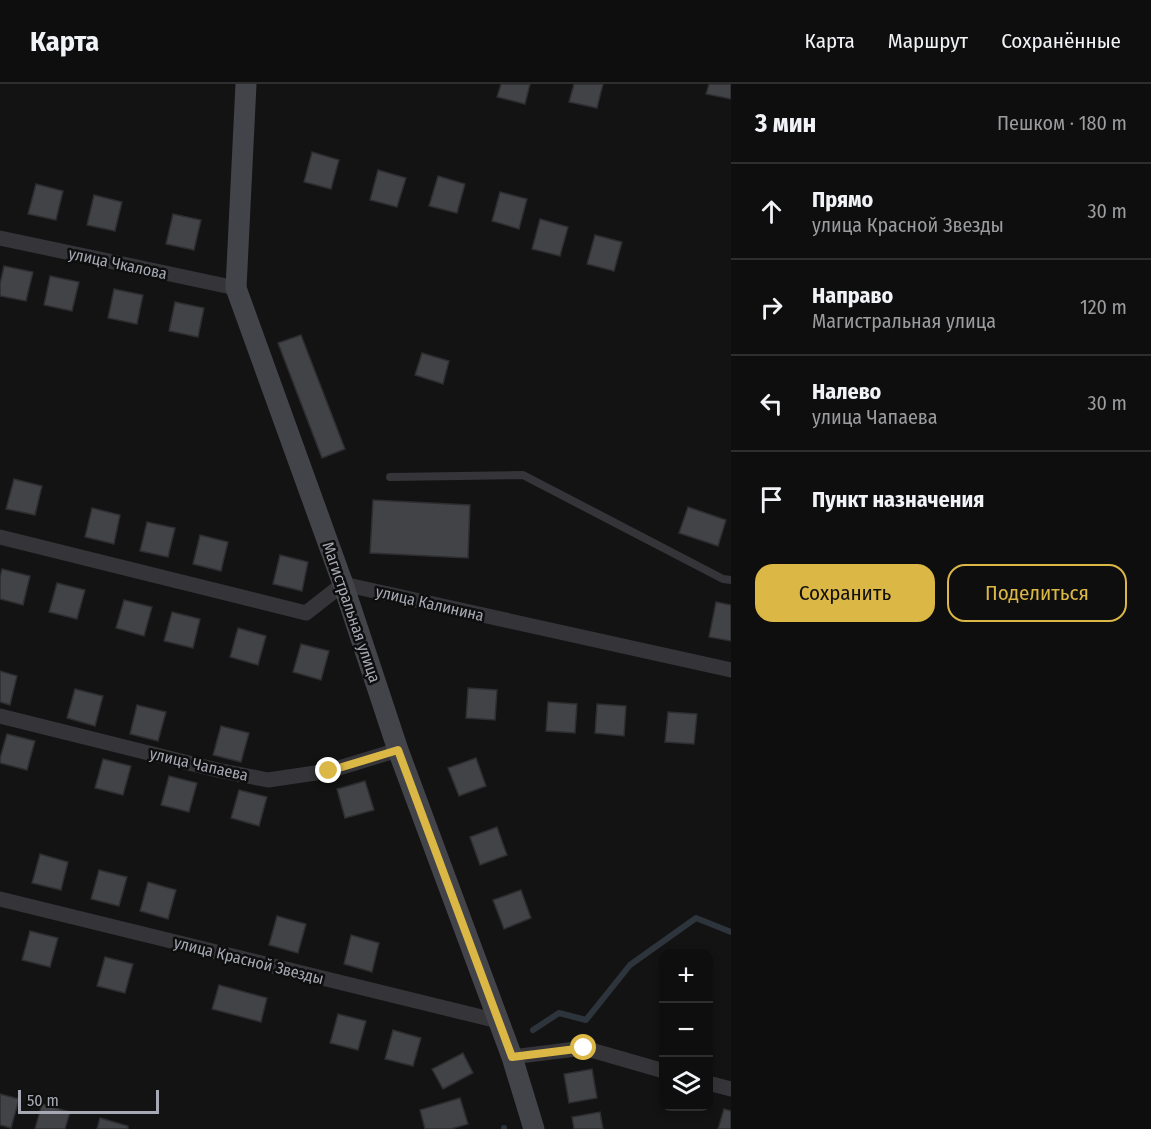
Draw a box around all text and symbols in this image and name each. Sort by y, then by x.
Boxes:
text: Карта [30,25,99,58]
text: Карта [805,28,855,54]
text: Маршрут [888,28,968,54]
text: Сохранённые [1001,28,1121,54]
text: 3 мин [755,108,816,139]
text: Пешком · 180 m [997,111,1127,135]
text: Прямо [812,186,873,213]
icon: ahead [755,195,788,228]
text: 30 m [1087,199,1127,223]
text: улица Красной Звезды [812,213,1004,237]
street label: улица Чкалова [67,244,169,283]
text: Направо [812,282,893,309]
icon: right [755,291,788,324]
text: 120 m [1080,295,1127,319]
text: Магистральная улица [812,309,996,333]
text: Налево [812,378,881,405]
icon: left [755,387,788,420]
text: 30 m [1087,391,1127,415]
text: улица Чапаева [812,405,938,429]
icon: arrive [755,483,788,516]
text: Пункт назначения [812,486,984,513]
street label: Магистральная улица [319,539,385,685]
button: Сохранить [755,564,935,622]
button: Поделиться [947,564,1127,622]
street label: улица Калинина [374,582,486,625]
street label: улица Чапаева [148,744,250,785]
route end [315,757,341,783]
street label: улица Красной Звезды [172,933,326,988]
map controls [659,949,713,1111]
button: + [659,949,713,1003]
button: − [659,1003,713,1057]
route start [570,1034,596,1060]
button: layers [659,1057,713,1111]
scale bar [18,1087,159,1114]
text: 50 m [27,1091,59,1110]

